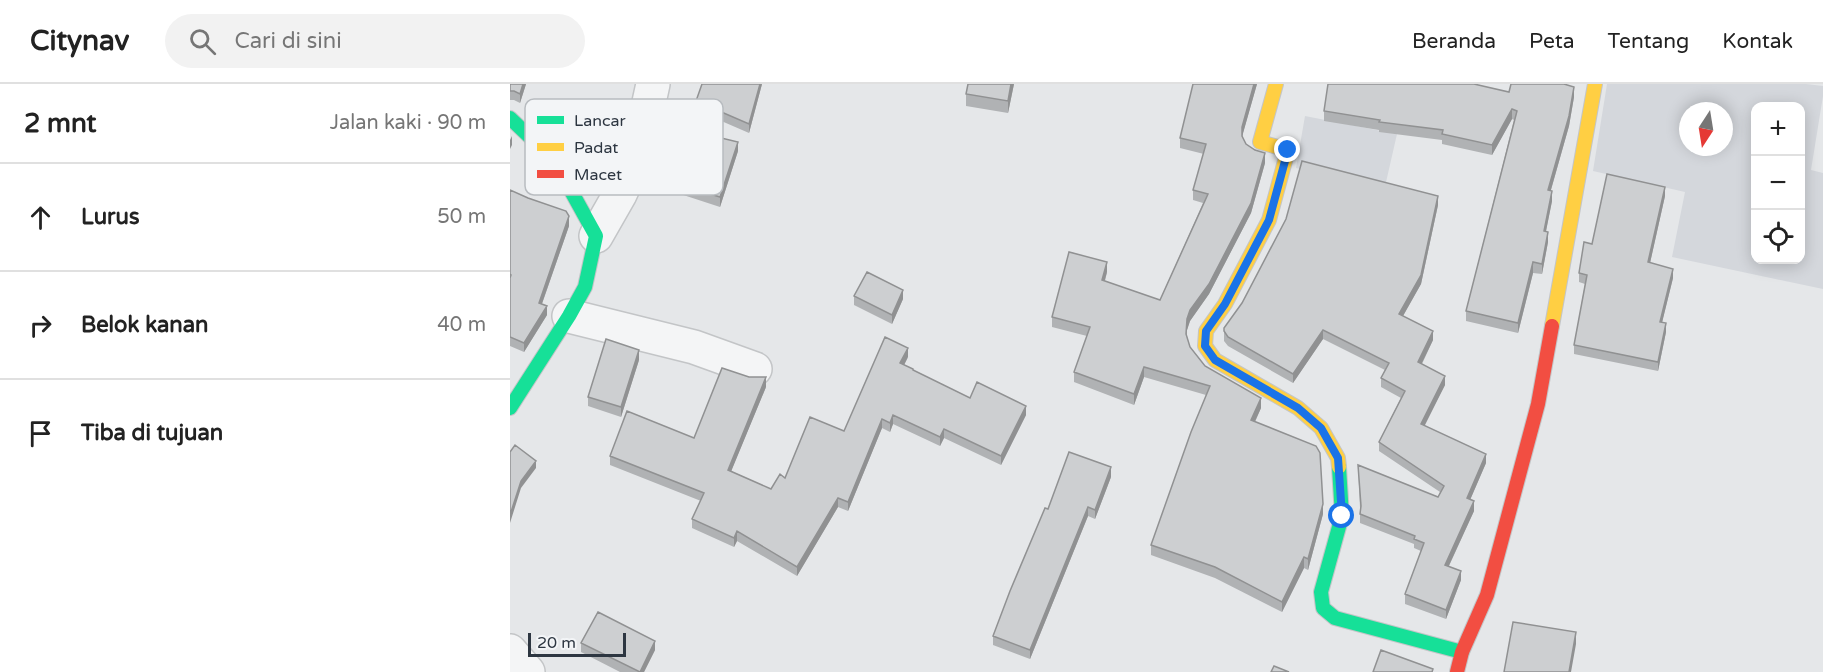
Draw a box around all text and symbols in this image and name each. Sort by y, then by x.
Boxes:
search box [165,14,585,68]
text: Citynav [30,24,129,58]
icon: search [186,25,219,58]
text: Cari di sini [234,28,342,54]
text: Beranda [1412,29,1496,54]
text: Peta [1529,29,1575,54]
text: Tentang [1608,29,1689,54]
text: Kontak [1722,29,1793,54]
legend [525,99,723,195]
north arrow [1679,102,1733,156]
map controls [1751,102,1805,264]
button: + [1751,102,1805,156]
text: 2 mnt [24,108,96,139]
text: Jalan kaki · 90 m [330,111,486,135]
text: Lancar [574,111,626,131]
route end [1274,136,1300,162]
text: Padat [574,138,618,158]
button: − [1751,156,1805,210]
text: Macet [574,165,622,185]
icon: ahead [24,201,57,234]
text: Lurus [81,204,139,230]
text: 50 m [437,205,486,229]
button: locate [1751,210,1805,264]
icon: right [24,309,57,342]
text: Belok kanan [81,312,208,338]
text: 40 m [437,313,486,337]
icon: arrive [24,417,57,450]
text: Tiba di tujuan [81,420,223,446]
route start [1328,502,1354,528]
scale bar [528,630,626,658]
text: 20 m [537,633,576,653]

